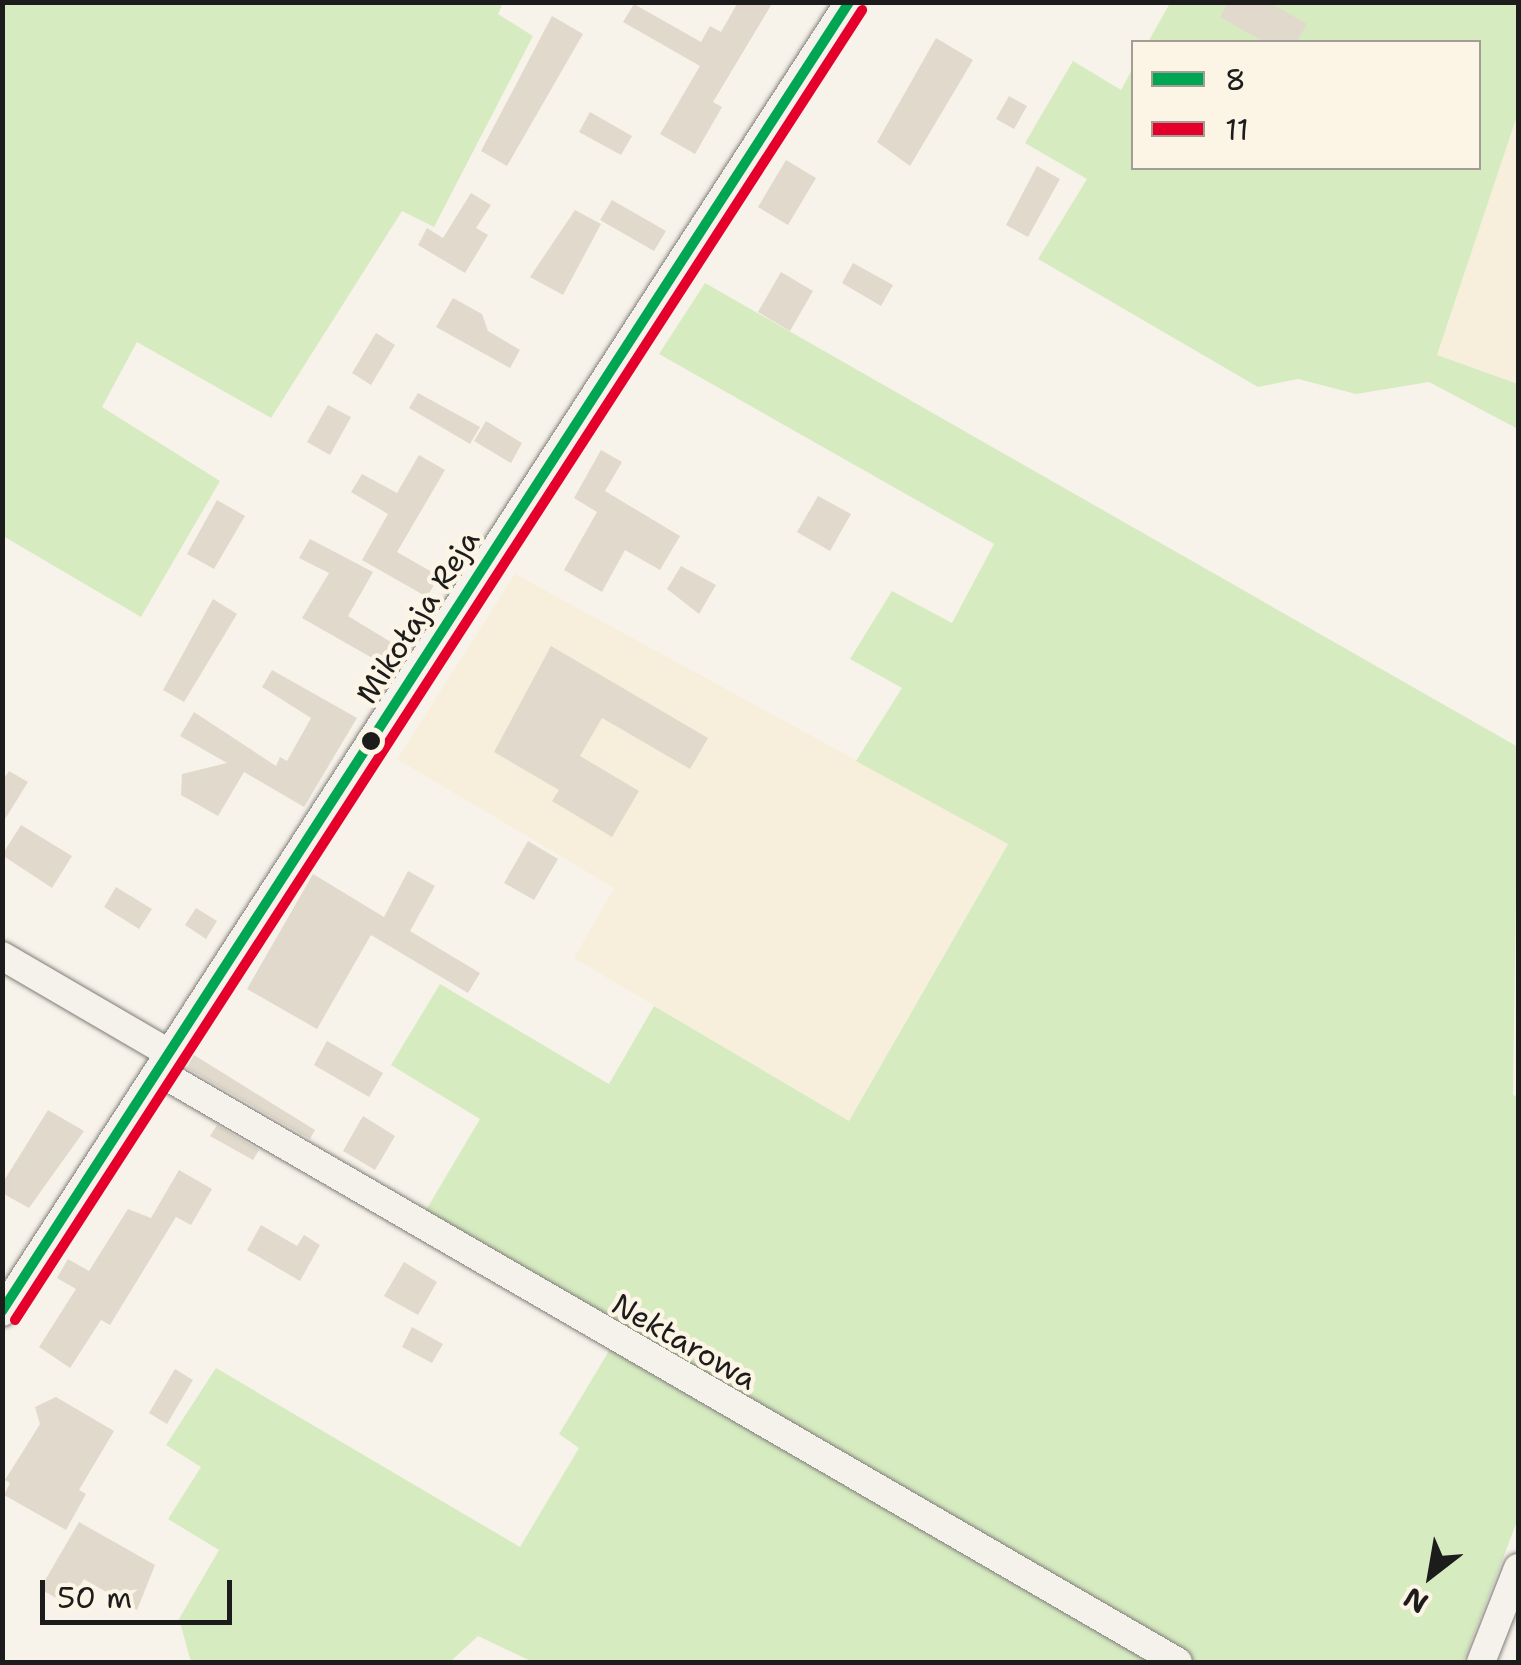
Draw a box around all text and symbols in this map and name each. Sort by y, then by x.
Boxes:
legend [1131,40,1481,170]
text: 8 [1225,59,1246,100]
text: 11 [1225,109,1249,150]
street label: Mikołaja Reja [349,524,487,710]
unlabelled marker [361,731,381,751]
street label: Nektarowa [605,1286,763,1398]
north arrow [1381,1525,1481,1625]
scale bar [45,1560,238,1622]
text: 50 m [57,1577,132,1618]
text: N [1396,1579,1435,1623]

